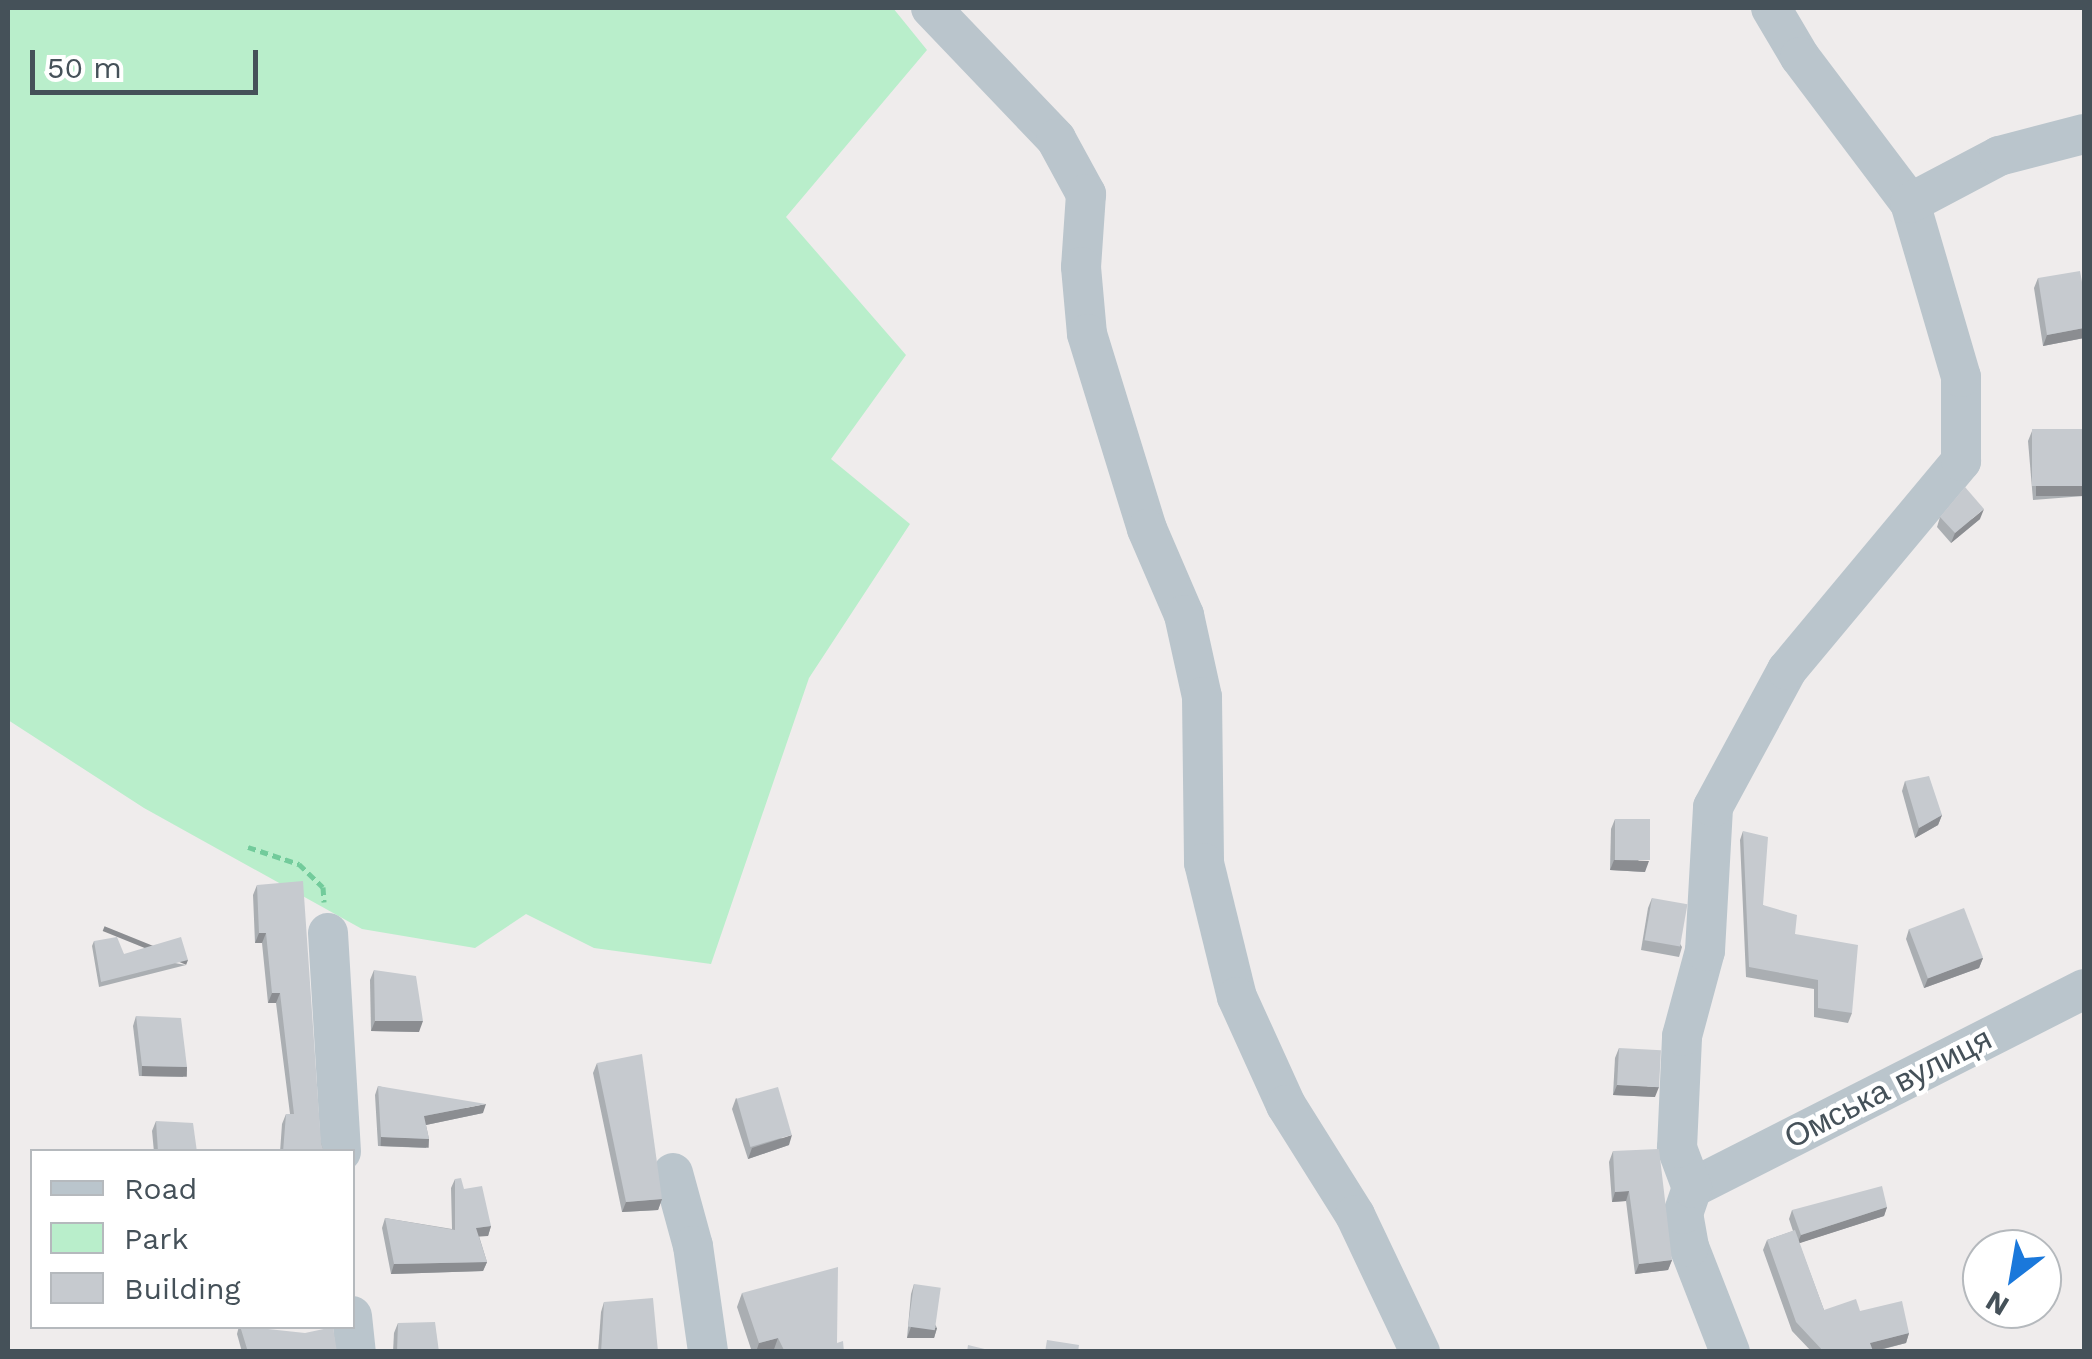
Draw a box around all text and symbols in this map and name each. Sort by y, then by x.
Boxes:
scale bar [35,30,262,92]
text: 50 m [47,50,122,85]
street label: Омська вулиця [1778,1019,1998,1157]
legend [30,1149,355,1329]
text: Road [124,1171,197,1206]
text: Park [124,1221,189,1256]
north arrow [1962,1229,2062,1329]
text: Building [124,1271,241,1306]
text: N [1980,1284,2015,1323]

